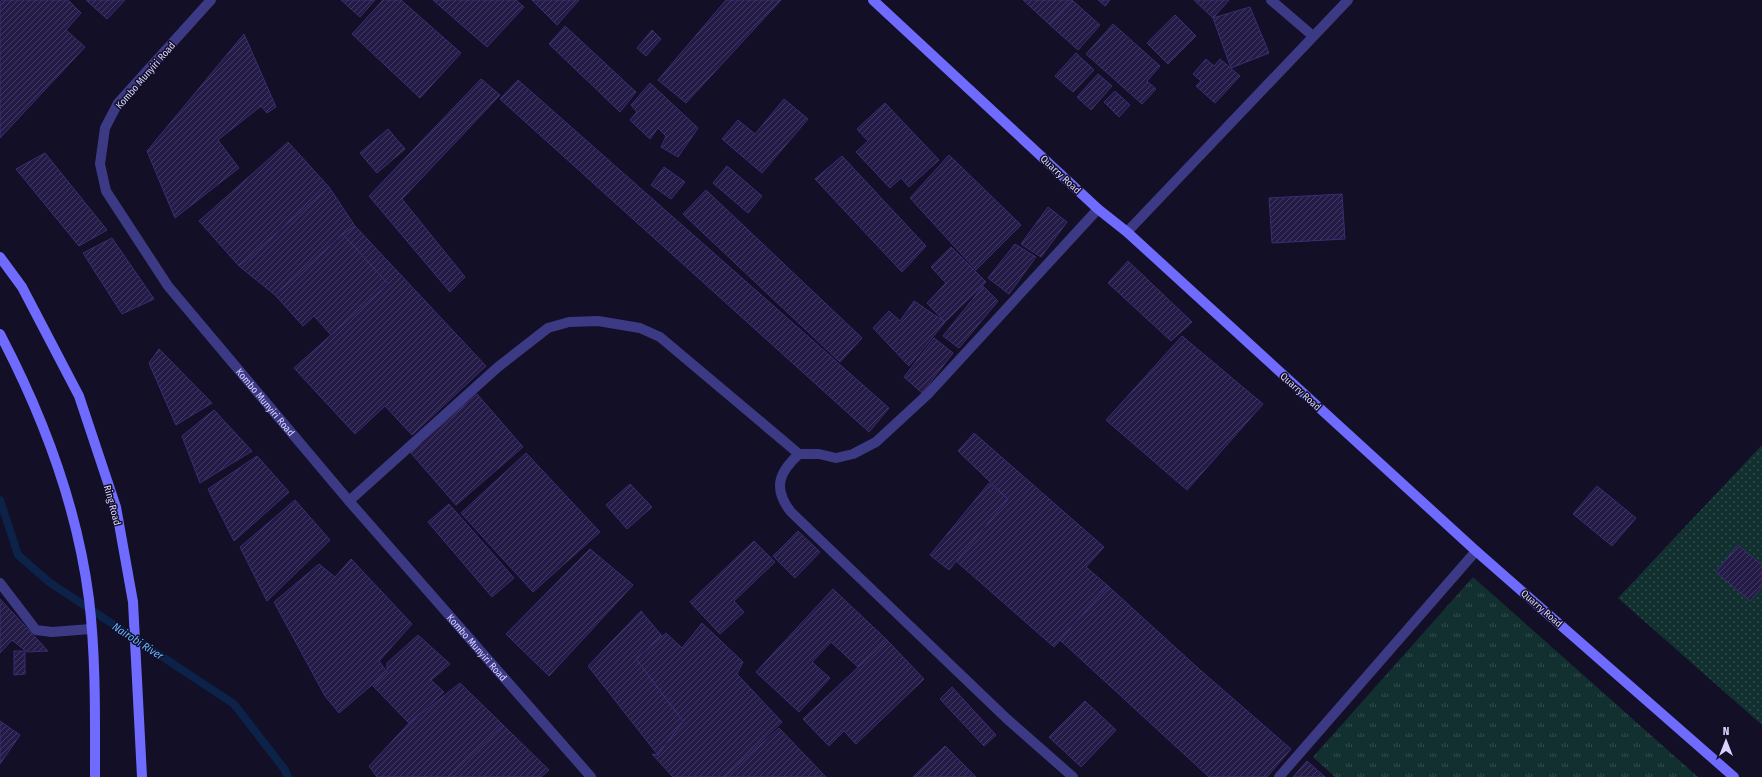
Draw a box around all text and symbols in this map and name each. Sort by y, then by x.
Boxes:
street label: Kombo Munyiri Road [113,40,178,112]
street label: Quarry Road [1038,153,1083,196]
street label: Kombo Munyiri Road [233,366,297,439]
street label: Quarry Road [1277,370,1323,413]
street label: Ring Road [101,484,123,527]
street label: Quarry Road [1518,588,1565,630]
street label: Kombo Munyiri Road [444,612,509,684]
water label: Nairobi River [110,620,167,663]
north arrow [1706,721,1746,761]
text: N [1723,725,1729,738]

